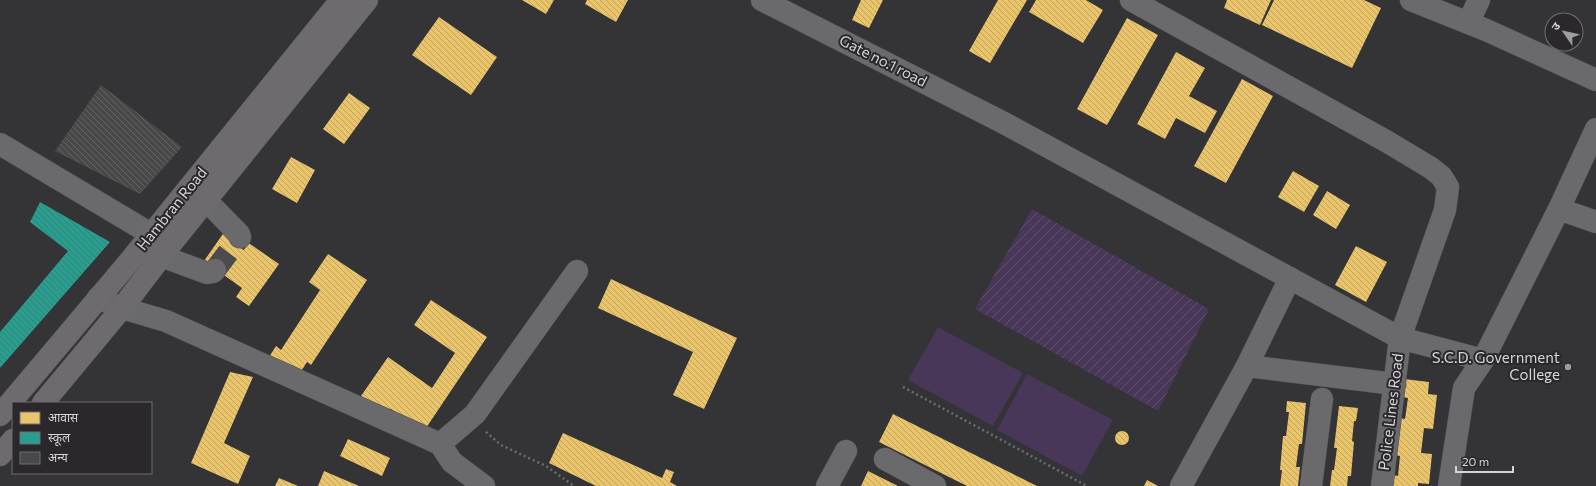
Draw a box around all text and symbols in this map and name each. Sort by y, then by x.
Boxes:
north arrow [1544,12,1584,52]
text: उ [1548,19,1563,32]
street label: Gate no.1 road [837,30,930,90]
street label: Hambran Road [132,163,210,253]
place label: S.C.D. Government College [1432,348,1560,383]
street label: Police Lines Road [1374,352,1406,471]
marker: S.C.D. Government College [1563,362,1573,372]
legend [12,402,152,474]
text: आवास [48,410,79,424]
text: स्कूल [48,430,71,446]
scale bar [1456,448,1513,474]
text: अन्य [48,450,69,464]
text: 20 m [1462,454,1489,468]

